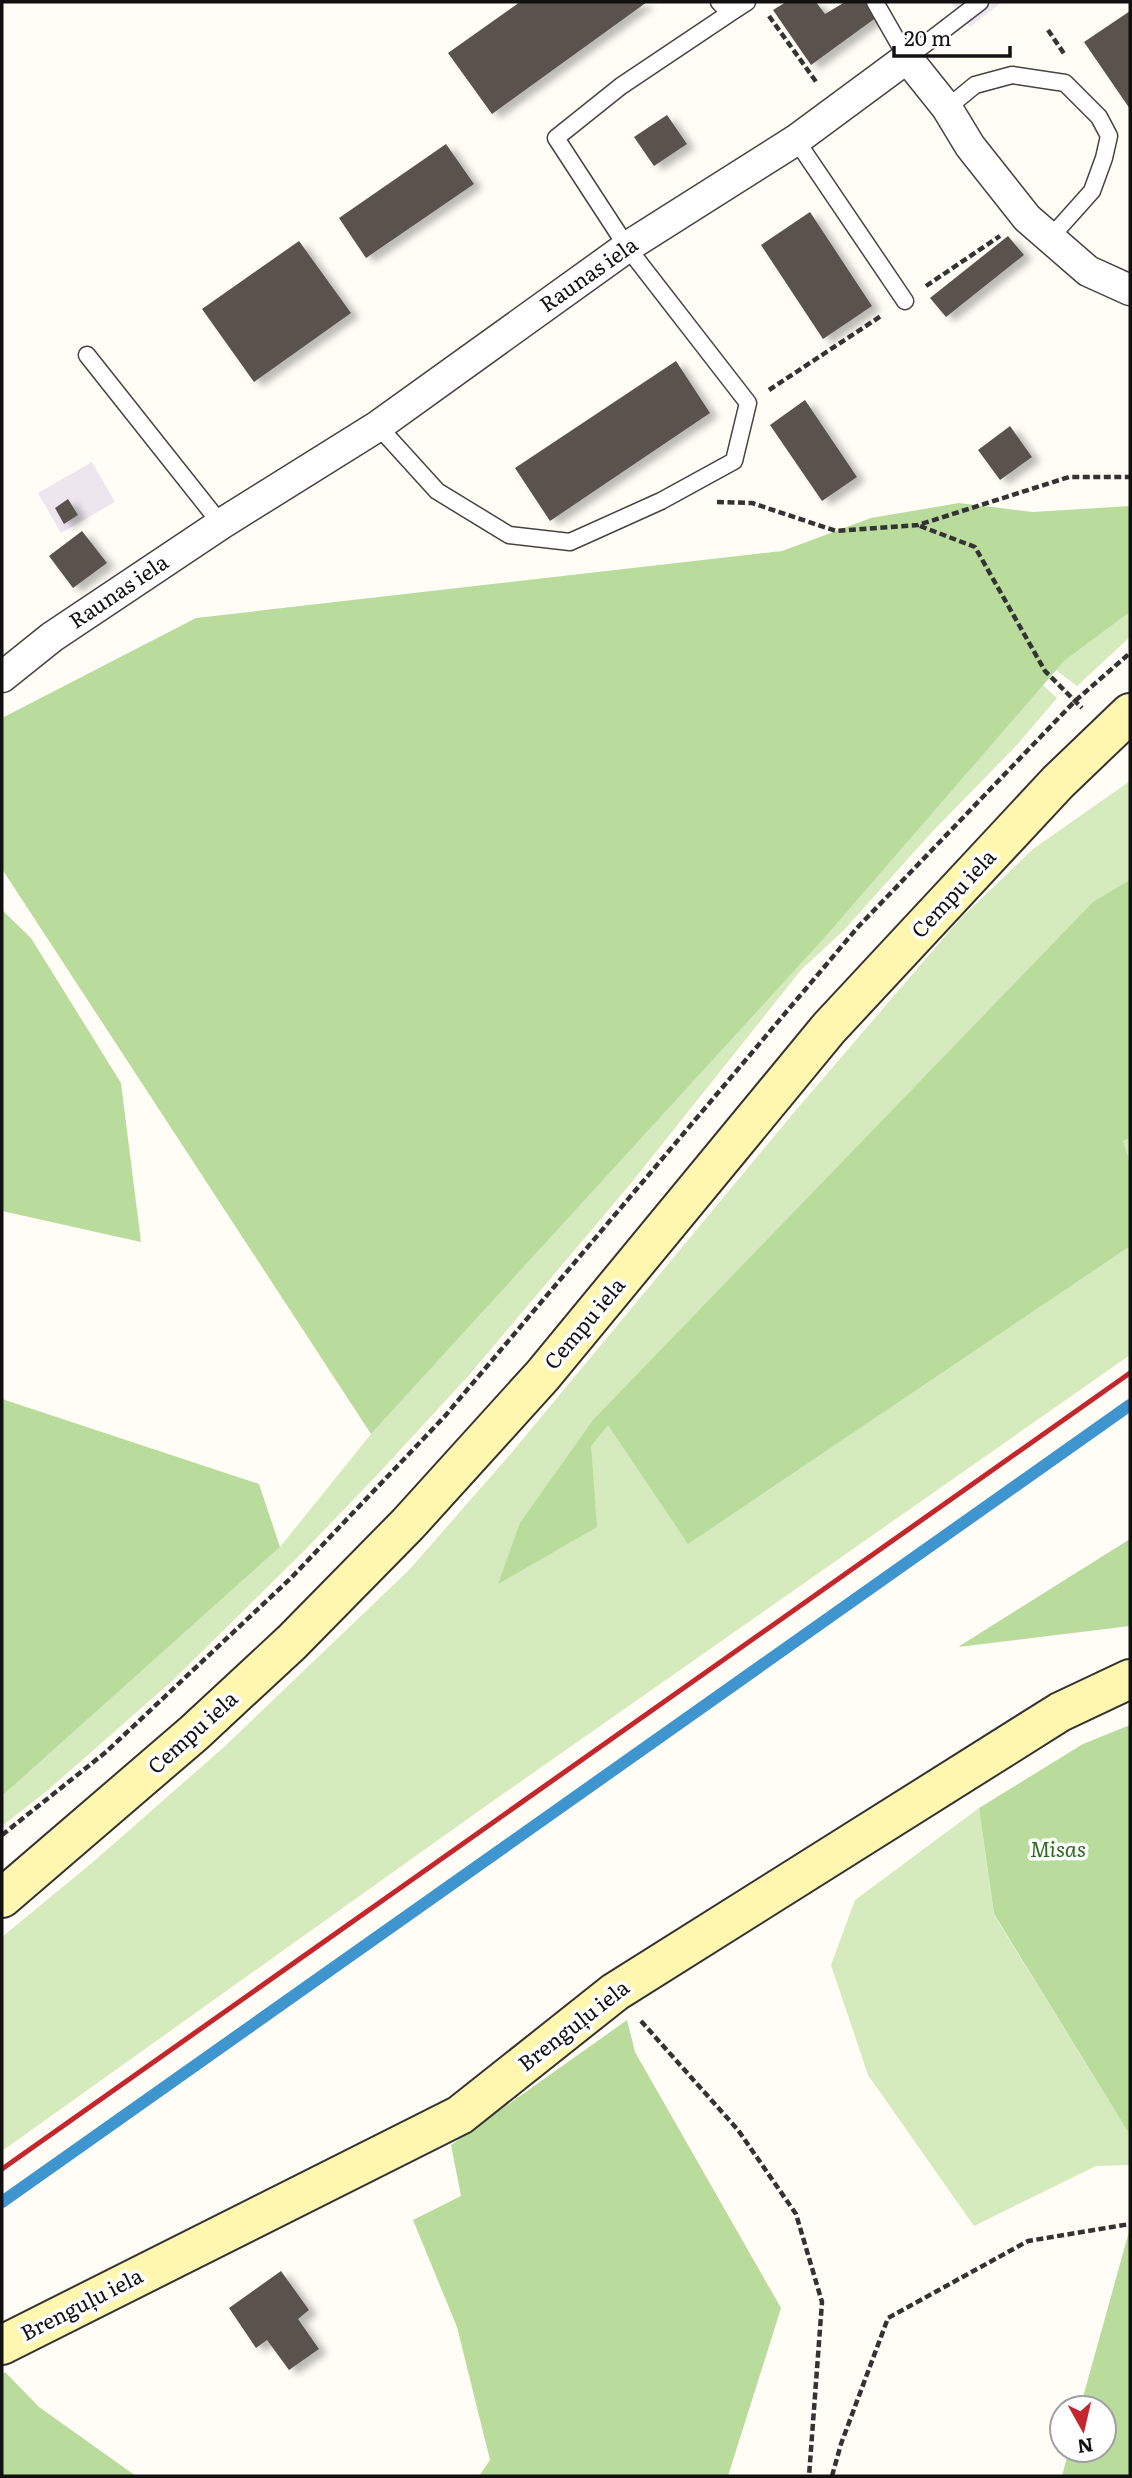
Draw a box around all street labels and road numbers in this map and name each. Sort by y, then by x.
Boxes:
street label: Raunas iela [532,227,644,318]
street label: Raunas iela [62,545,174,635]
street label: Cempu iela [903,840,1002,944]
street label: Cempu iela [535,1269,631,1375]
street label: Cempu iela [139,1682,244,1780]
street label: Brenguļu iela [510,1970,635,2077]
street label: Brenguļu iela [14,2258,148,2347]

